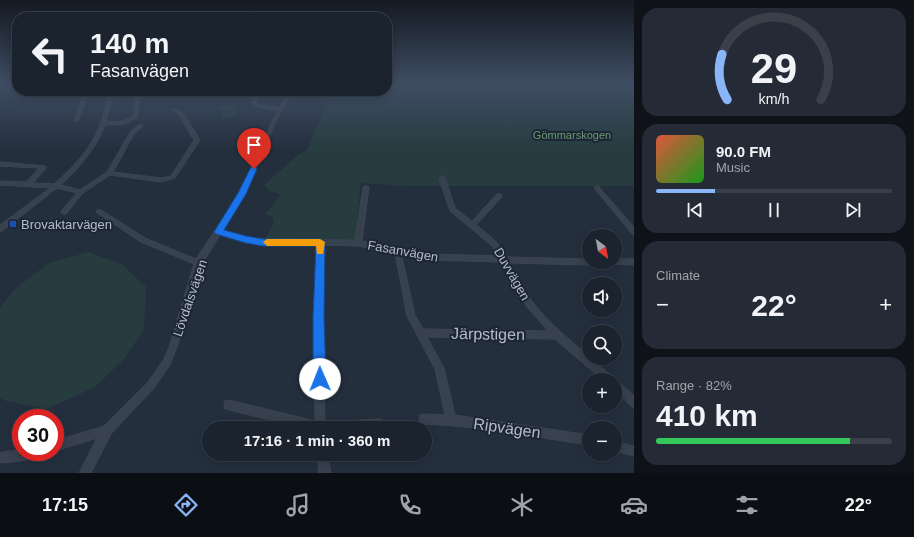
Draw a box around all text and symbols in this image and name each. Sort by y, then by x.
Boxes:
icon: left [24,28,76,80]
text: 140 m [90,28,169,59]
text: 29 [751,45,797,92]
text: Fasanvägen [90,61,189,81]
text: km/h [759,91,790,107]
pin [237,128,271,169]
park label: Gömmarskogen [533,129,611,141]
icon: arrive [243,134,265,156]
text: 90.0 FM [716,143,771,160]
text: Music [716,160,750,175]
icon: previous [684,199,706,221]
icon: pause [763,199,785,221]
icon: next [842,199,864,221]
place label: Brovaktarvägen [21,217,112,232]
marker: Brovaktarvägen [8,219,18,229]
north arrow [582,229,622,269]
map controls [582,229,622,461]
street label: Fasanvägen [366,237,440,265]
street label: Duvvägen [491,245,533,303]
street label: Lövdalsvägen [170,258,210,338]
text: Climate [656,268,700,283]
button: sound [582,277,622,317]
text: 22° [751,289,797,322]
text: − [656,292,669,317]
text: + [879,292,892,317]
street label: Järpstigen [451,325,525,343]
button: search [582,325,622,365]
position arrow [299,358,341,400]
button: + [582,373,622,413]
text: Range · 82% [656,378,732,393]
text: 410 km [656,399,758,432]
speed limit sign: 30 [12,409,64,461]
street label: Ripvägen [472,415,542,441]
button: − [582,421,622,461]
text: 17:16 · 1 min · 360 m [244,432,390,449]
icon: directions [172,491,200,519]
icon: music [284,491,312,519]
icon: phone [396,491,424,519]
icon: climate [508,491,536,519]
icon: car [620,491,648,519]
icon: filters [733,491,761,519]
text: 17:15 [42,495,88,515]
text: 22° [845,495,872,515]

